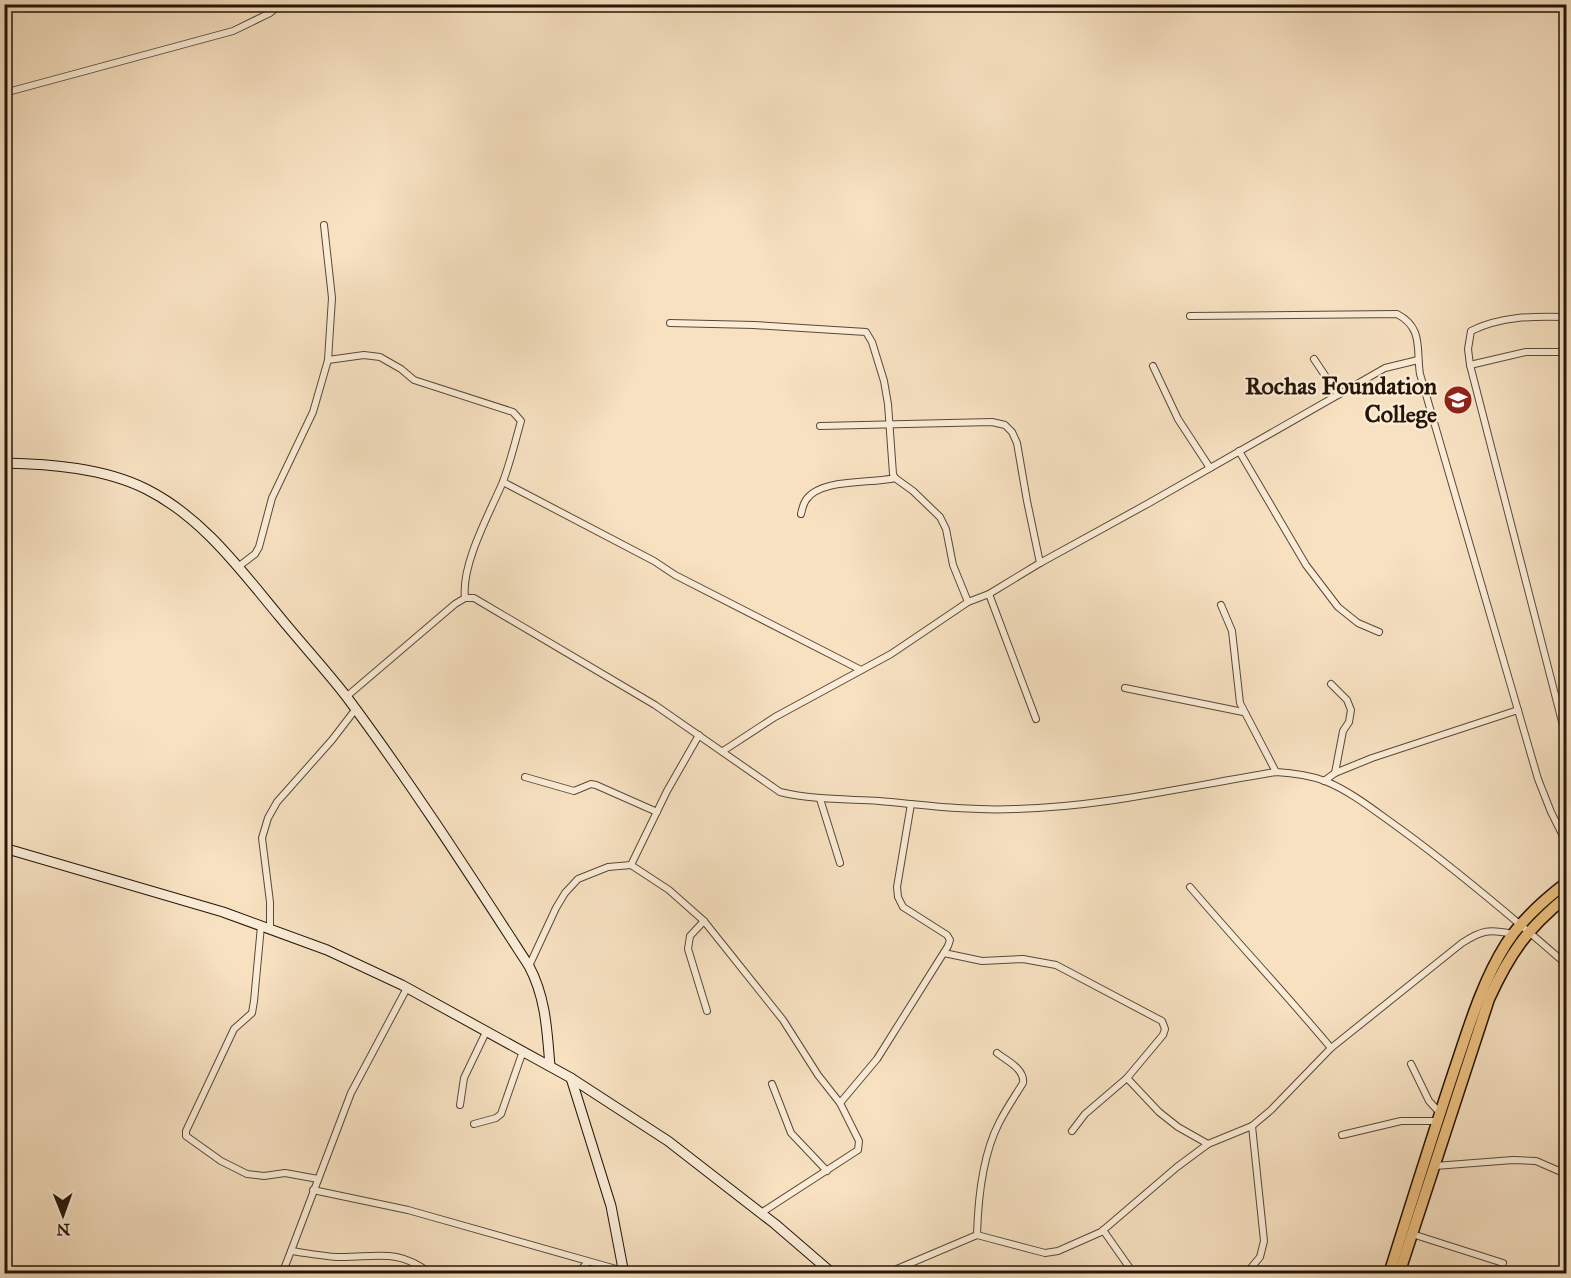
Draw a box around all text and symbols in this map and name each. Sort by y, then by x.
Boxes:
place label: Rochas Foundation College [1245,371,1437,429]
school or university icon: Rochas Foundation College [1442,384,1474,416]
north arrow [33,1185,93,1245]
text: N [56,1220,70,1239]

